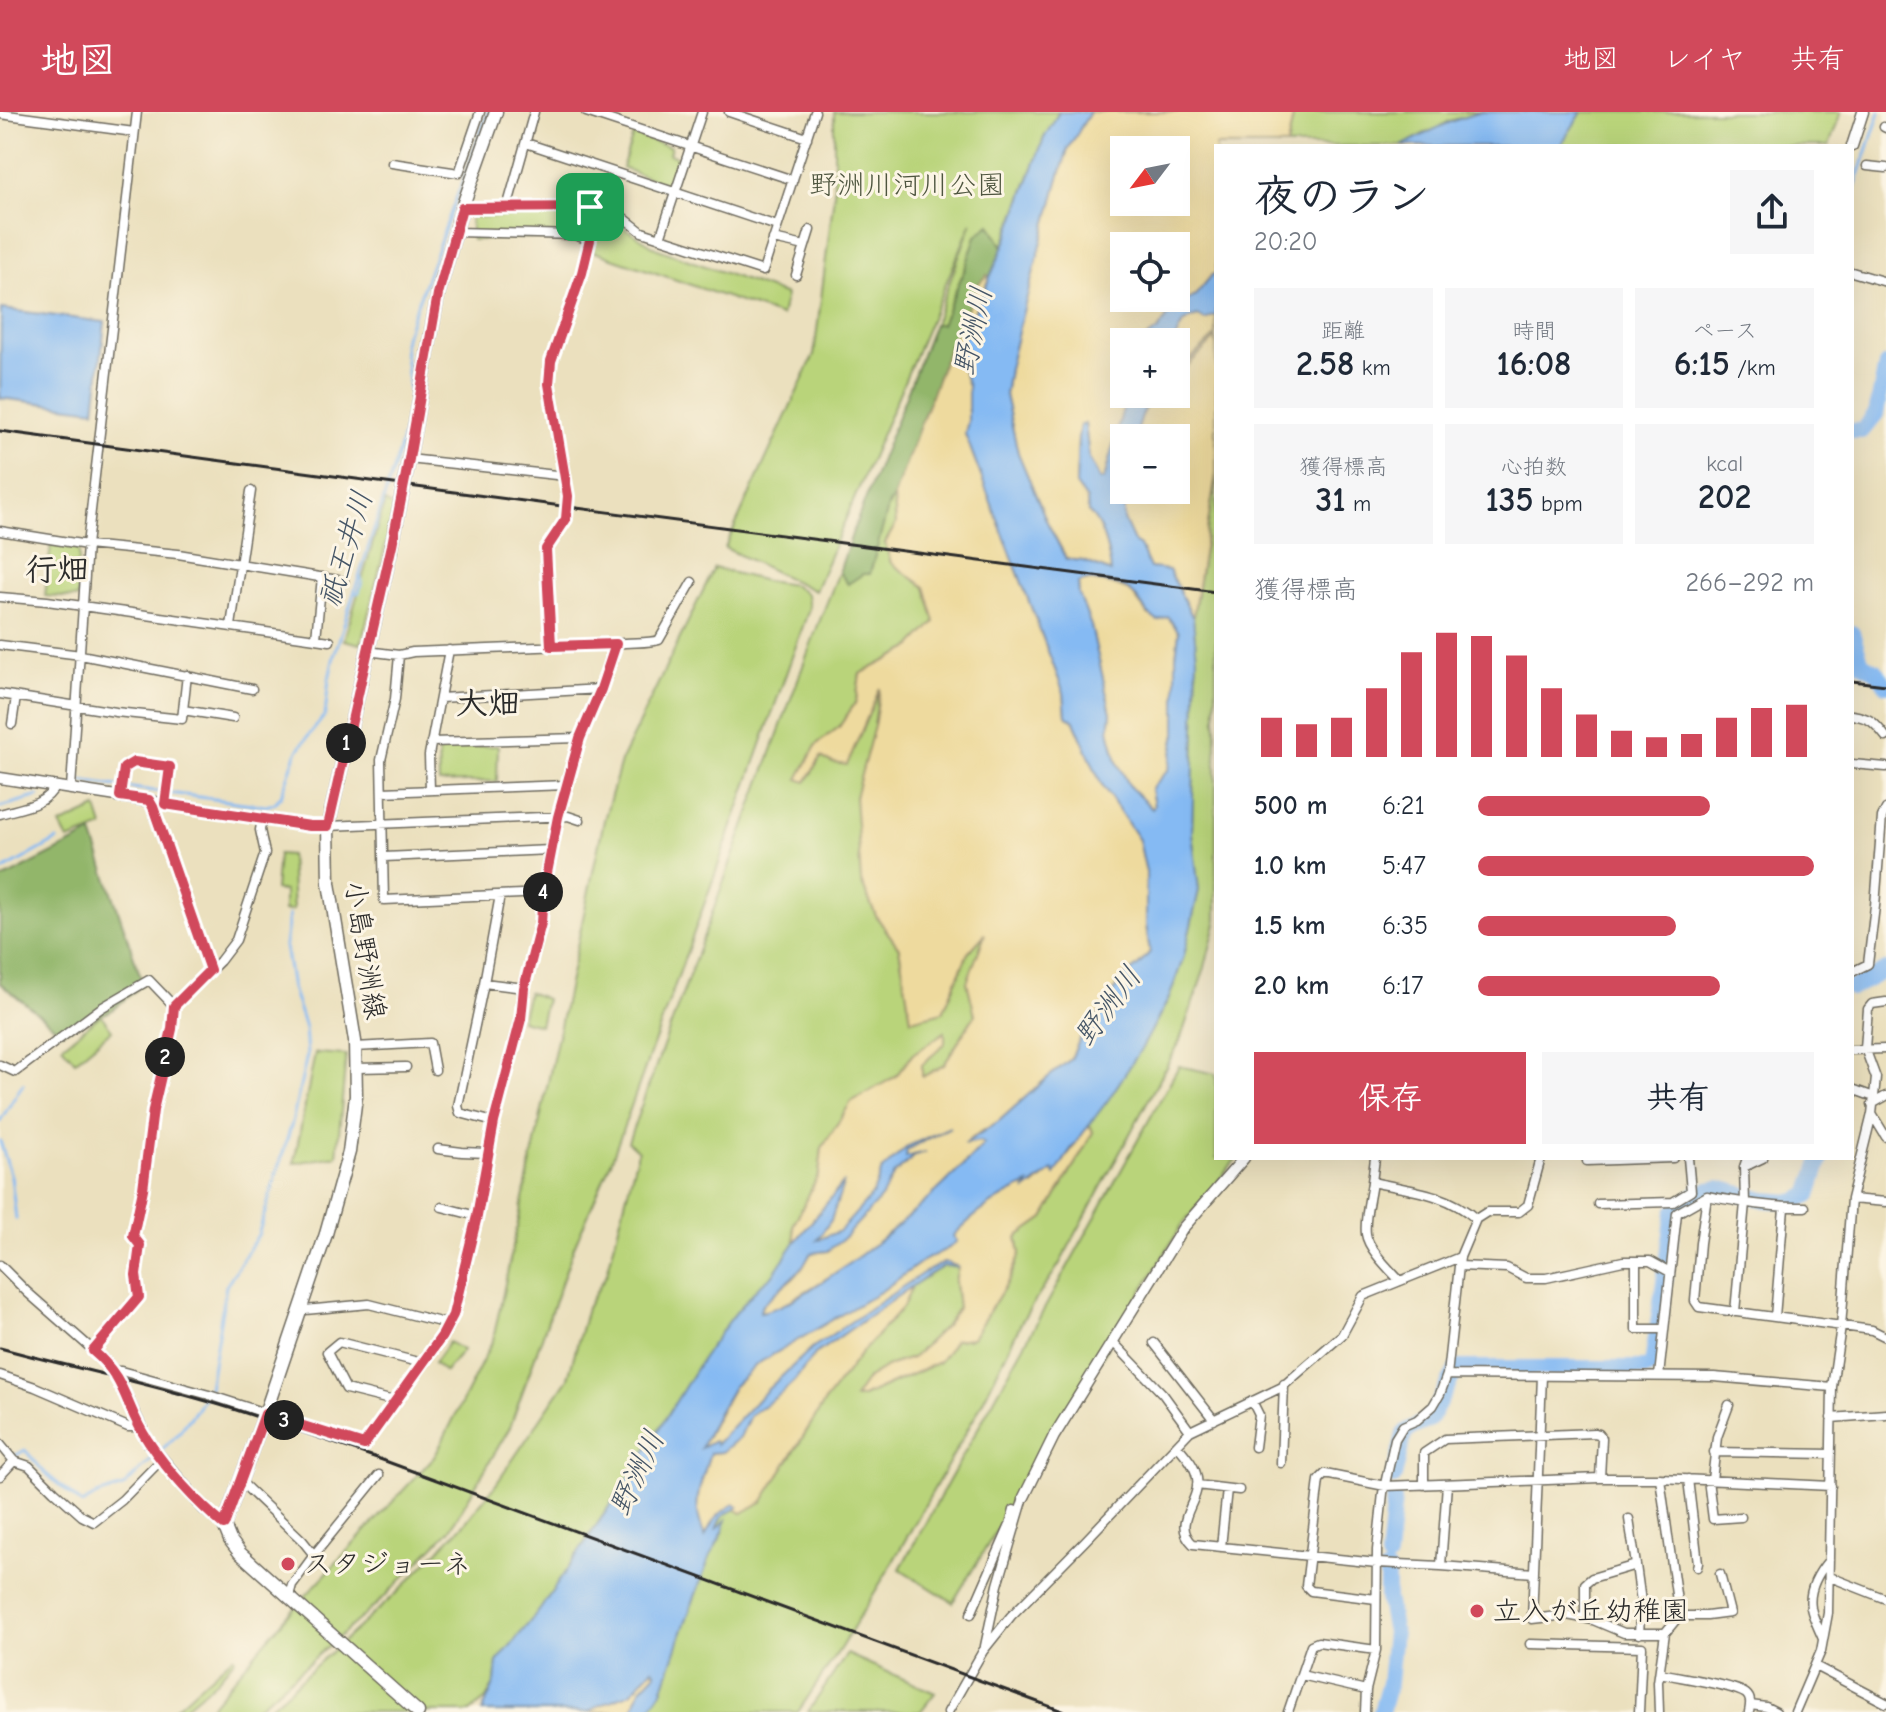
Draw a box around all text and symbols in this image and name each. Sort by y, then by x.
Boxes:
text: 地図 [40,39,116,83]
text: 地図 [1563,43,1619,75]
text: レイヤ [1663,43,1746,75]
text: 共有 [1790,43,1846,75]
north arrow [1110,136,1190,216]
map controls [1110,136,1190,504]
park label: 野洲川河川公園 [809,169,1005,201]
button: share [1730,170,1814,254]
text: 夜のラン [1254,171,1430,222]
pin [556,173,624,241]
icon: arrive [568,185,612,229]
text: 20:20 [1254,227,1318,257]
button: locate [1110,232,1190,312]
water label: 野洲川 [947,283,999,379]
text: 距離 [1321,318,1365,344]
text: 時間 [1512,318,1556,344]
text: ペース [1692,318,1757,344]
button: + [1110,328,1190,408]
text: 2.58 [1296,344,1355,384]
text: 16:08 [1496,344,1572,384]
text: 6:15 [1674,344,1730,384]
text: km [1355,355,1391,381]
text: /km [1730,355,1776,381]
button: − [1110,424,1190,504]
text: kcal [1706,451,1743,477]
text: 獲得標高 [1299,454,1387,480]
text: 心拍数 [1501,454,1567,480]
text: 202 [1698,477,1751,517]
text: 31 [1315,480,1346,520]
text: 135 [1485,480,1534,520]
water label: 祇王井川 [312,487,380,611]
text: m [1346,491,1371,517]
text: bpm [1534,491,1583,517]
district label: 行畑 [25,551,89,588]
text: 266–292 m [1685,568,1814,598]
text: 獲得標高 [1254,575,1358,605]
district label: 大畑 [456,685,520,722]
pin: 1 [326,723,366,763]
text: 1 [342,730,350,756]
text: 500 m [1254,791,1328,821]
text: 6:21 [1382,791,1425,821]
text: 1.0 km [1254,851,1326,881]
text: 5:47 [1382,851,1426,881]
pin: 4 [523,872,563,912]
street label: 小島野洲線 [338,878,392,1022]
text: 4 [538,879,548,905]
text: 1.5 km [1254,911,1325,941]
text: 6:35 [1382,911,1428,941]
water label: 野洲川 [1067,960,1149,1052]
text: 2.0 km [1254,971,1329,1001]
text: 6:17 [1382,971,1423,1001]
pin: 2 [145,1037,185,1077]
text: 2 [160,1044,170,1070]
button: 保存 [1254,1052,1526,1144]
button: 共有 [1542,1052,1814,1144]
pin: 3 [264,1400,304,1440]
text: 3 [279,1407,289,1433]
water label: 野洲川 [602,1425,672,1521]
place label: スタジョーネ [304,1548,471,1580]
marker: スタジョーネ [279,1555,297,1573]
place label: 立入が丘幼稚園 [1493,1595,1689,1627]
marker: 立入が丘幼稚園 [1468,1602,1486,1620]

